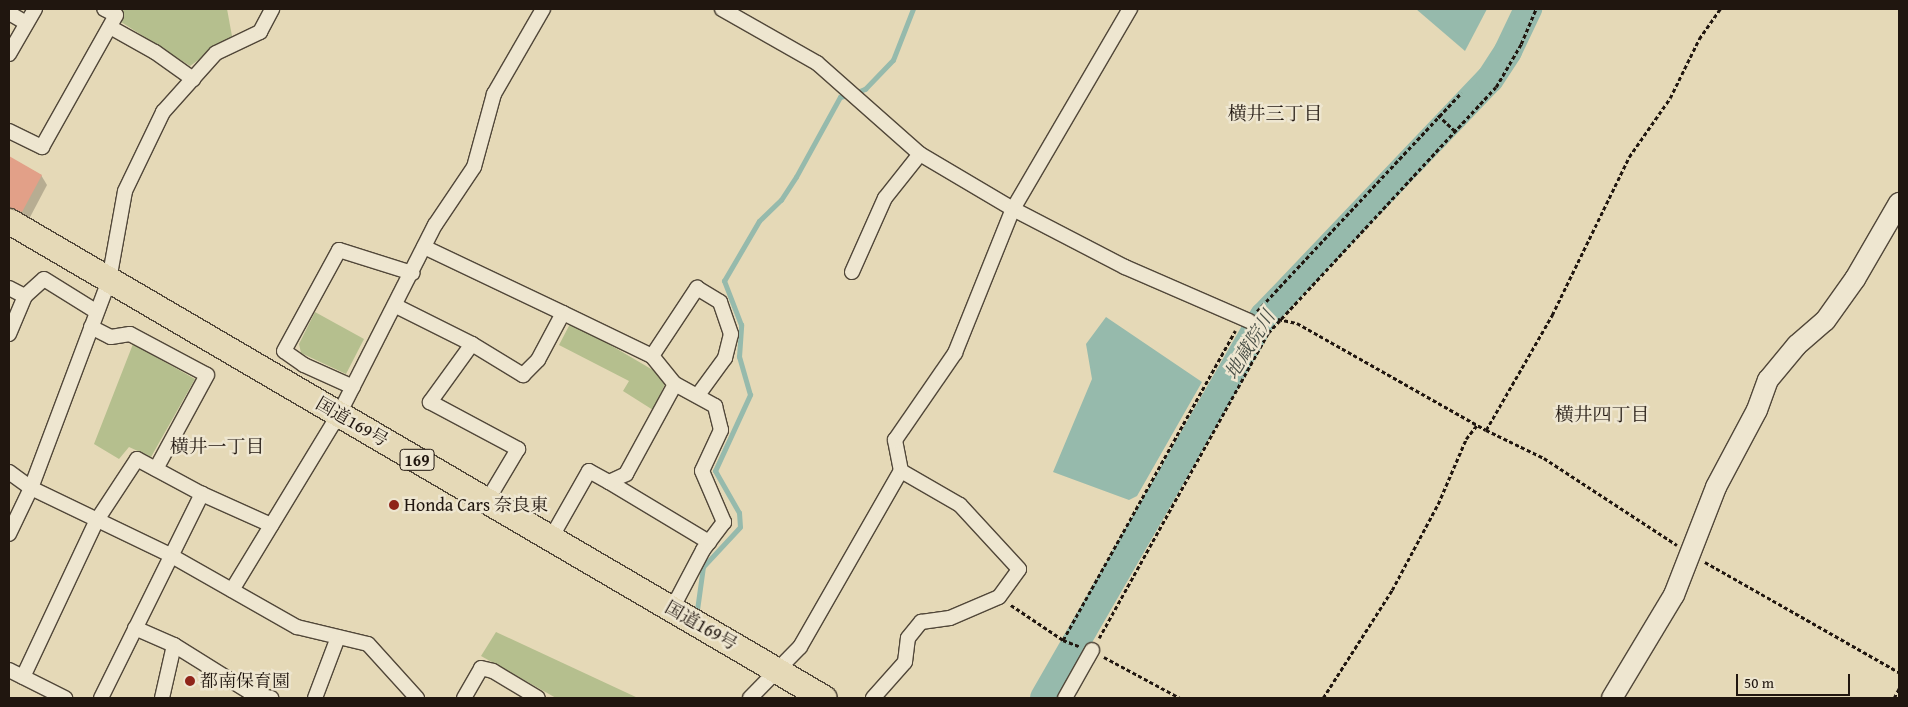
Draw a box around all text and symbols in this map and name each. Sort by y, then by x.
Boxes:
district label: 横井三丁目 [1228,103,1322,125]
water label: 地蔵院川 [1220,307,1280,383]
street label: 国道169号 [312,393,392,451]
district label: 横井四丁目 [1555,404,1649,426]
district label: 横井一丁目 [170,436,264,458]
road number: 169 [400,446,434,474]
place label: Honda Cars 奈良東 [404,494,548,516]
marker: Honda Cars 奈良東 [388,499,400,511]
street label: 国道169号 [661,597,741,655]
scale bar [1738,664,1852,696]
place label: 都南保育園 [200,670,290,692]
text: 50 m [1744,672,1774,693]
marker: 都南保育園 [184,675,196,687]

